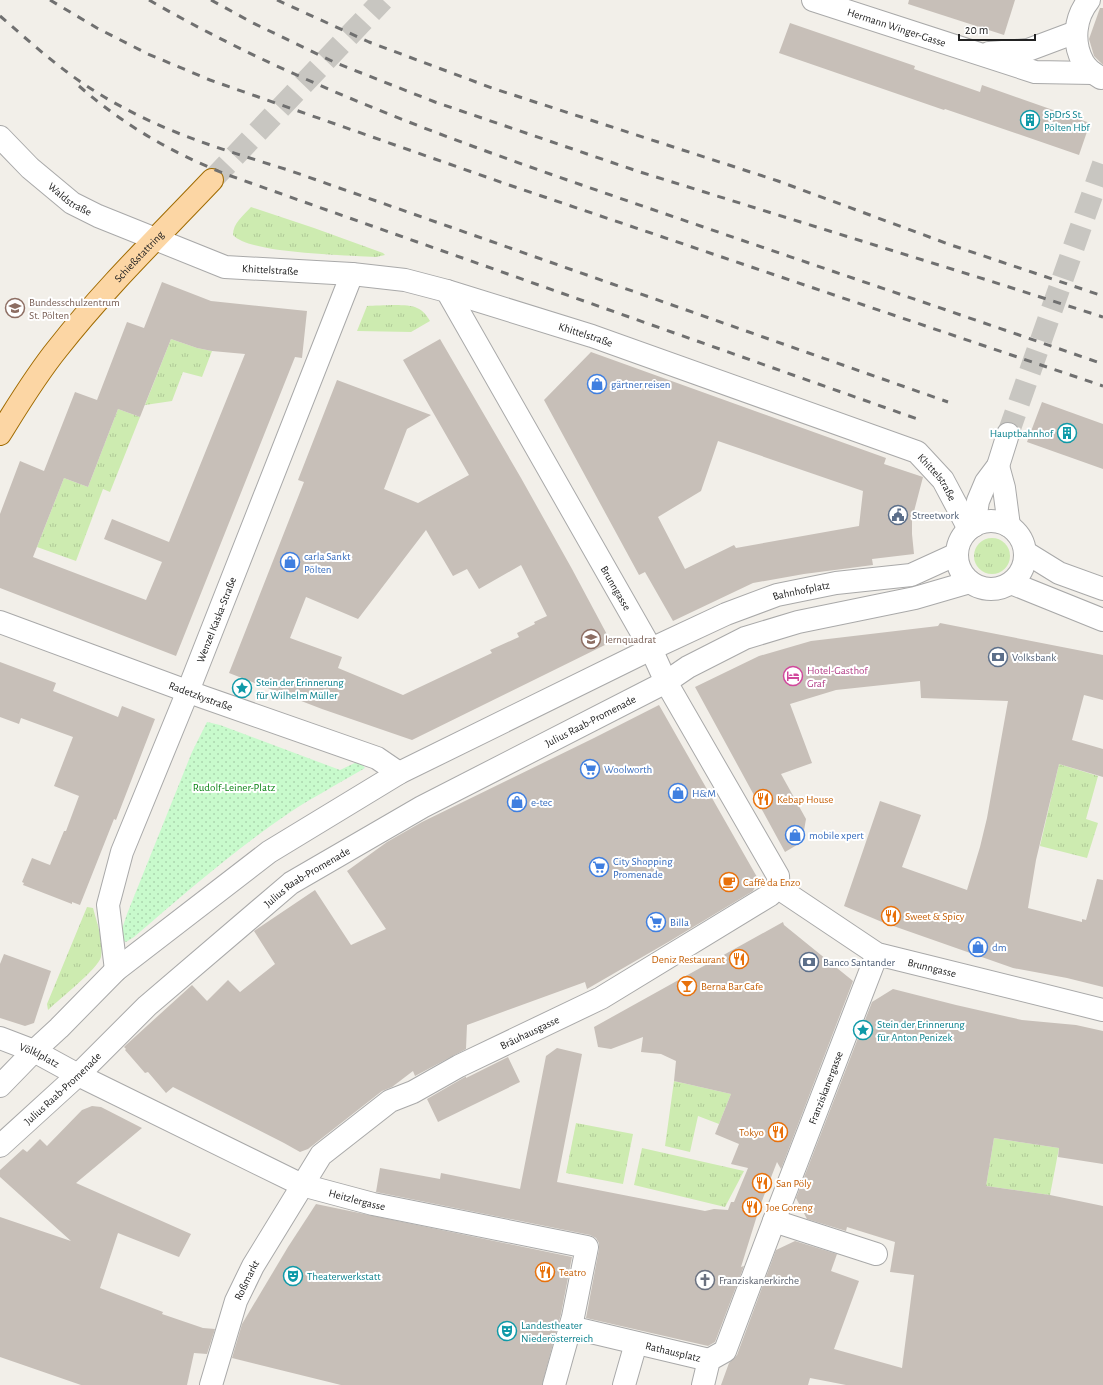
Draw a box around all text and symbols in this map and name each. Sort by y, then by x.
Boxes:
street label: Hermann Winger-Gasse [846,7,947,49]
scale bar [959,16,1035,42]
text: 20 m [965,24,988,36]
building icon: SpDrS St. Pölten Hbf [1019,109,1041,131]
place label: SpDrS St. Pölten Hbf [1044,109,1090,133]
street label: Waldstraße [46,181,93,218]
street label: Schießstattring [112,229,166,284]
street label: Khittelstraße [242,263,299,277]
school or university icon: Bundesschulzentrum St. Pölten [4,297,26,319]
place label: Bundesschulzentrum St. Pölten [29,297,120,321]
street label: Khittelstraße [557,321,614,349]
shop icon: gärtner reisen [586,373,608,395]
place label: gärtner reisen [611,379,670,390]
building icon: Hauptbahnhof [1056,422,1078,444]
place label: Hauptbahnhof [990,428,1054,439]
street label: Khittelstraße [915,452,958,503]
public building icon: Streetwork [887,504,909,526]
place label: Streetwork [912,510,959,521]
shop icon: carla Sankt Pölten [279,551,301,573]
place label: carla Sankt Pölten [304,551,351,575]
street label: Brunngasse [598,564,633,612]
street label: Wenzel Kaska-Straße [195,575,238,664]
street label: Bahnhofplatz [771,579,831,602]
school or university icon: lernquadrat [580,628,602,650]
place label: lernquadrat [605,634,657,645]
bank icon: Volksbank [987,646,1009,668]
place label: Volksbank [1012,652,1056,663]
hotel icon: Hotel-Gasthof Graf [782,665,804,687]
place label: Hotel-Gasthof Graf [807,665,868,689]
place icon: Stein der Erinnerung für Wilhelm Müller [231,677,253,699]
place label: Stein der Erinnerung für Wilhelm Müller [256,677,344,701]
street label: Radetzkystraße [167,680,234,713]
street label: Julius Raab-Promenade [543,693,638,749]
supermarket icon: Woolworth [579,758,601,780]
place label: Woolworth [604,764,652,775]
park label: Rudolf-Leiner-Platz [193,782,276,793]
shop icon: H&M [667,782,689,804]
place label: H&M [692,788,716,799]
restaurant icon: Kebap House [752,788,774,810]
shop icon: e-tec [506,791,528,813]
place label: Kebap House [777,794,833,805]
place label: e-tec [531,797,553,808]
shop icon: mobile xpert [784,824,806,846]
place label: mobile xpert [809,830,864,841]
street label: Julius Raab-Promenade [262,845,352,909]
supermarket icon: City Shopping Promenade [588,856,610,878]
place label: City Shopping Promenade [613,856,673,880]
cafe icon: Caffè da Enzo [718,871,740,893]
place label: Caffè da Enzo [743,877,800,888]
restaurant icon: Sweet & Spicy [880,905,902,927]
supermarket icon: Billa [645,911,667,933]
place label: Sweet & Spicy [905,911,965,922]
place label: Billa [670,917,689,928]
shop icon: dm [967,936,989,958]
place label: dm [992,942,1007,953]
restaurant icon: Deniz Restaurant [728,948,750,970]
bank icon: Banco Santander [798,951,820,973]
place label: Deniz Restaurant [652,954,725,965]
place label: Banco Santander [823,957,896,968]
street label: Brunngasse [906,957,957,979]
bar icon: Berna Bar Cafe [676,975,698,997]
place label: Berna Bar Cafe [701,981,763,992]
street label: Bräuhausgasse [498,1014,561,1052]
place icon: Stein der Erinnerung für Anton Penizek [852,1019,874,1041]
place label: Stein der Erinnerung für Anton Penizek [877,1019,965,1043]
street label: Völklplatz [18,1041,62,1070]
street label: Julius Raab-Promenade [22,1050,103,1127]
street label: Franziskanergasse [807,1050,845,1126]
restaurant icon: Tokyo [767,1121,789,1143]
place label: Tokyo [739,1127,764,1138]
restaurant icon: San Pöly [751,1172,773,1194]
place label: San Pöly [776,1178,812,1189]
street label: Heitzlergasse [327,1187,386,1212]
restaurant icon: Joe Goreng [741,1196,763,1218]
place label: Joe Goreng [766,1202,813,1213]
street label: Roßmarkt [232,1258,261,1302]
restaurant icon: Teatro [534,1261,556,1283]
theatre icon: Theaterwerkstatt [282,1265,304,1287]
place label: Teatro [559,1267,586,1278]
church icon: Franziskanerkirche [694,1269,716,1291]
place label: Theaterwerkstatt [307,1271,381,1282]
place label: Franziskanerkirche [719,1275,799,1286]
theatre icon: Landestheater Niederösterreich [496,1320,518,1342]
place label: Landestheater Niederösterreich [521,1320,593,1344]
street label: Rathausplatz [644,1340,702,1364]

